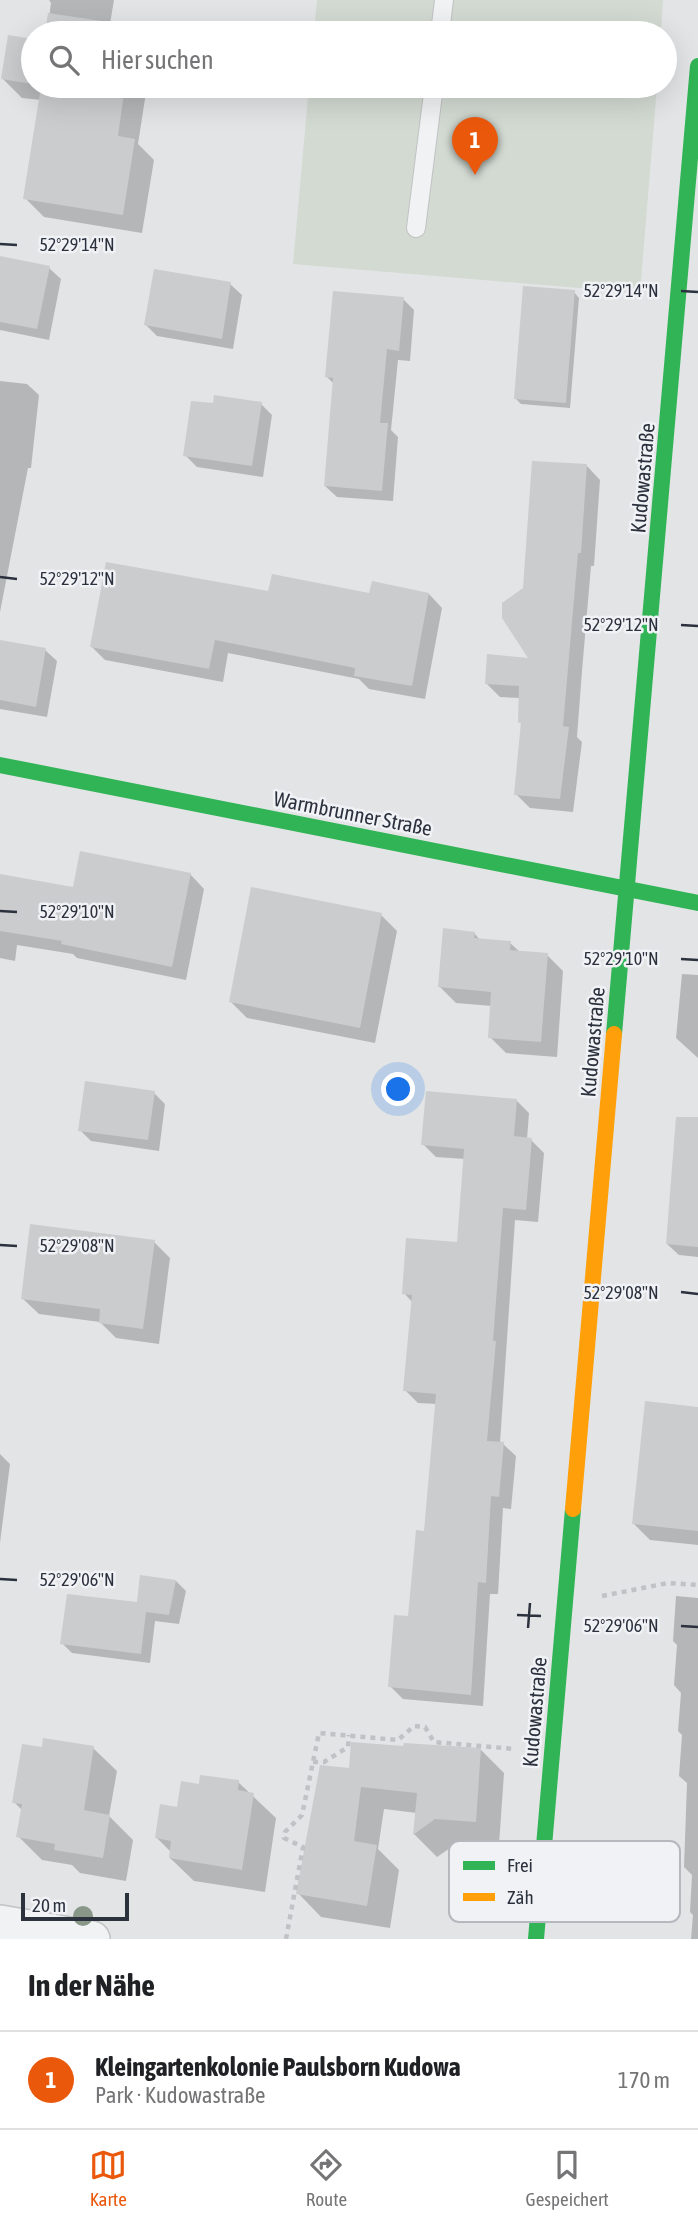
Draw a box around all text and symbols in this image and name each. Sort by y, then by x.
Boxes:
search box [21,21,677,98]
icon: search [45,41,83,79]
text: Hier suchen [101,45,214,75]
pin: 1 [452,117,498,175]
text: 52°29'14"N [39,234,115,255]
text: 52°29'14"N [583,280,659,301]
street label: Kudowastraße [625,422,659,534]
text: 52°29'12"N [39,568,115,589]
text: 52°29'12"N [583,614,659,635]
street label: Warmbrunner Straße [272,786,434,840]
text: 52°29'10"N [39,901,115,922]
text: 52°29'10"N [583,948,659,969]
street label: Kudowastraße [575,986,609,1098]
your location [381,1072,415,1106]
text: 52°29'08"N [39,1235,115,1256]
text: 52°29'08"N [583,1282,659,1303]
text: 52°29'06"N [39,1569,115,1590]
text: 52°29'06"N [583,1615,659,1636]
street label: Kudowastraße [517,1656,551,1768]
legend [449,1841,680,1922]
text: Frei [507,1854,533,1876]
text: Zäh [507,1886,534,1908]
scale bar [21,1890,130,1922]
text: 20 m [32,1894,66,1916]
text: In der Nähe [28,1968,155,2002]
text: Kleingartenkolonie Paulsborn Kudowa [95,2052,461,2082]
text: 1 [46,2067,56,2093]
text: 170 m [618,2067,670,2093]
text: Park · Kudowastraße [95,2082,265,2108]
tab: Karte [89,2146,127,2210]
tab: Route [306,2146,347,2210]
tab: Gespeichert [526,2146,609,2210]

